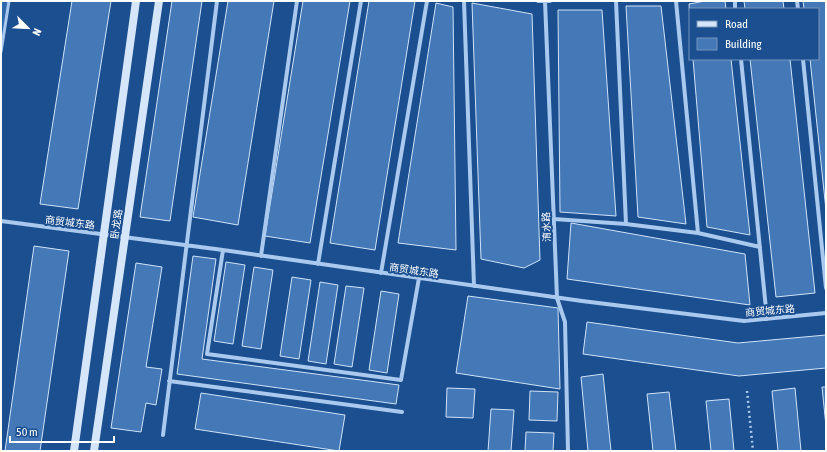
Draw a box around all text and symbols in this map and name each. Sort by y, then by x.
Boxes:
north arrow [8,8,48,48]
legend [689,8,819,60]
text: Road [725,17,748,31]
text: N [30,27,44,37]
text: Building [725,37,763,51]
street label: 卧龙路 [109,208,124,240]
street label: 淯水路 [540,212,553,242]
street label: 商贸城东路 [44,214,95,231]
street label: 商贸城东路 [388,262,439,279]
street label: 商贸城东路 [745,303,795,318]
scale bar [10,418,114,444]
text: 50 m [16,425,38,439]

